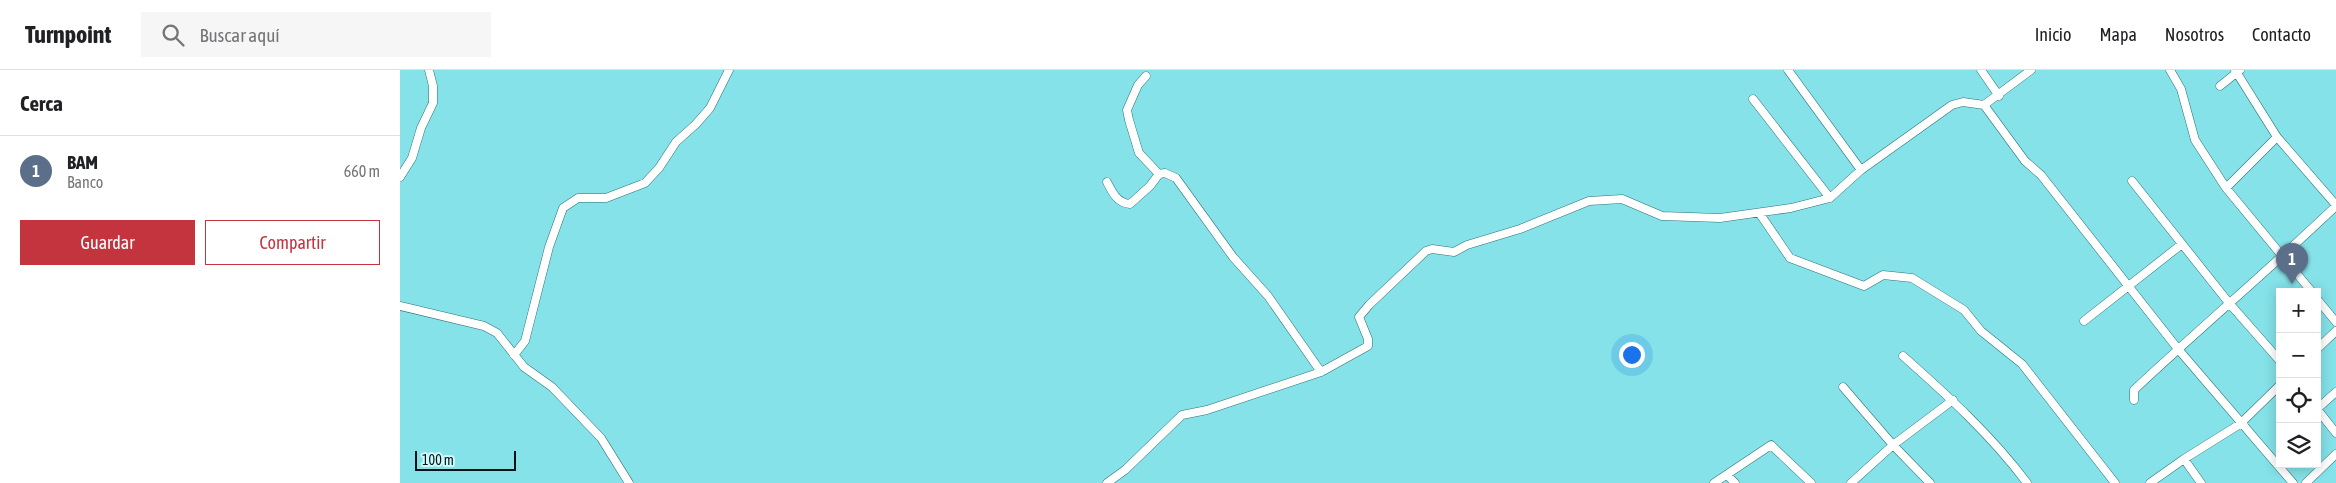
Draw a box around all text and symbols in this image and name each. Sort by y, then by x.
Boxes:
search box [141,12,491,57]
text: Turnpoint [25,21,111,48]
icon: search [159,21,187,49]
text: Buscar aquí [199,24,280,46]
text: Inicio [2035,24,2071,45]
text: Mapa [2099,24,2137,45]
text: Nosotros [2165,24,2224,45]
text: Contacto [2252,24,2311,45]
text: Cerca [20,91,63,115]
text: BAM [67,151,98,173]
text: 1 [32,162,40,180]
text: 660 m [344,162,380,180]
text: Banco [67,173,103,191]
button: Guardar [20,220,195,265]
button: Compartir [205,220,380,265]
pin: 1 [2276,243,2308,284]
map controls [2276,288,2321,468]
button: + [2276,288,2321,333]
button: − [2276,333,2321,378]
your location [1619,342,1645,368]
button: locate [2276,378,2321,423]
button: layers [2276,423,2321,468]
scale bar [415,448,516,471]
text: 100 m [422,452,454,468]

